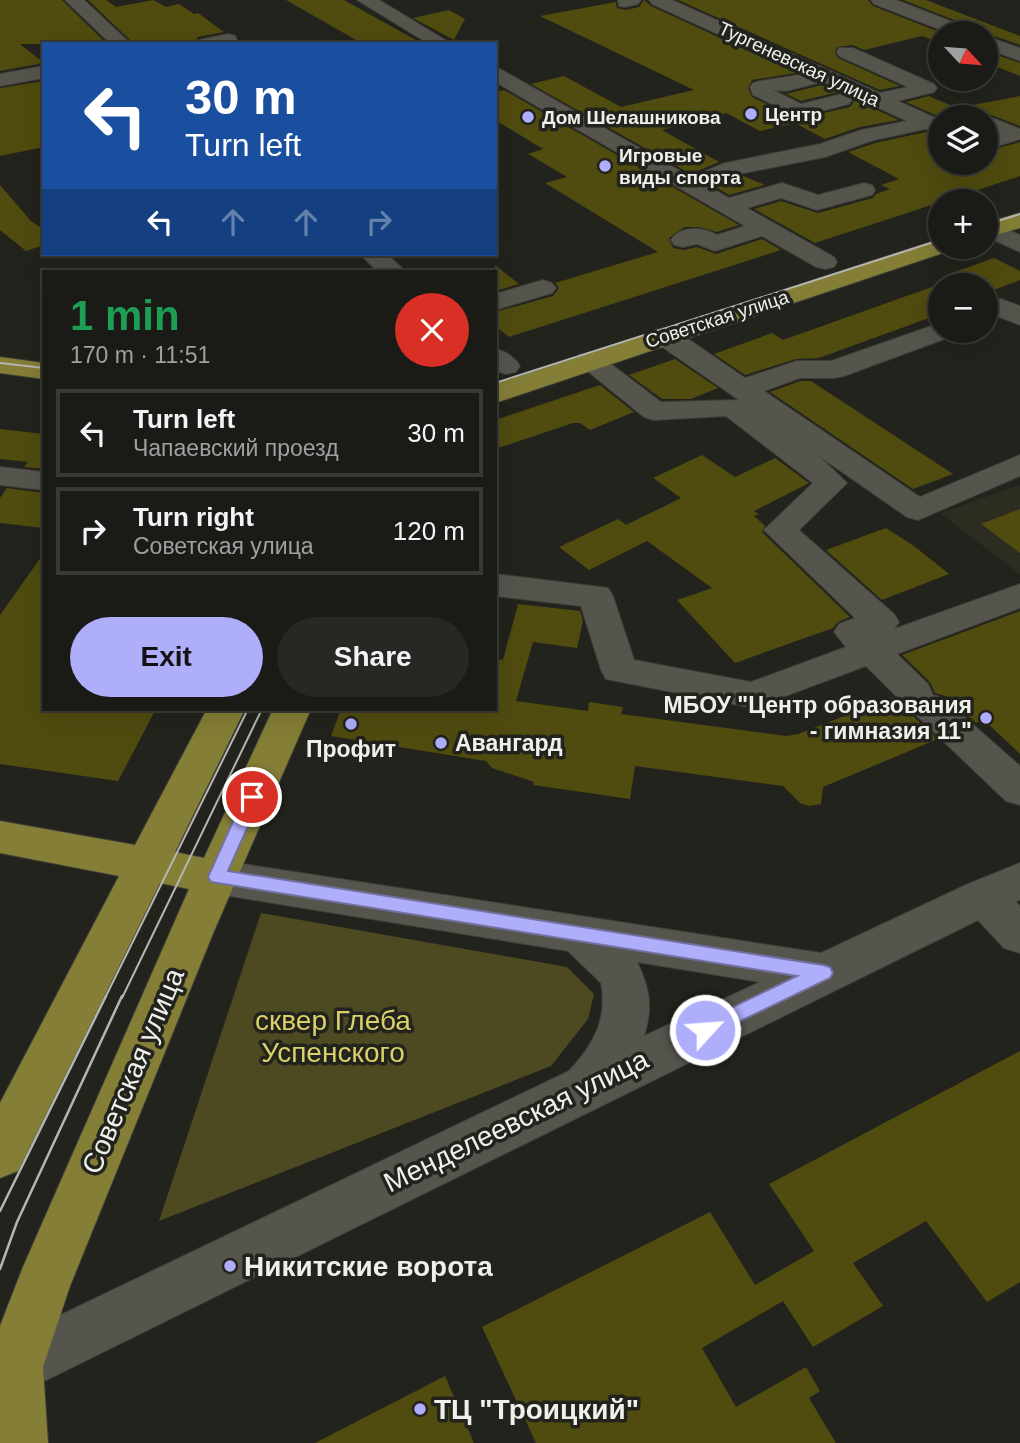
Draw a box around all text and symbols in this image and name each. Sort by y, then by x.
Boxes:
street label: Тургеневская улица [715,18,883,111]
north arrow [928,21,998,91]
map controls [928,21,998,343]
icon: left [70,70,161,161]
text: 30 m [185,70,297,124]
place label: Центр [765,104,822,125]
button: layers [928,105,998,175]
marker: Центр [743,106,759,122]
place label: Дом Шелашникова [542,107,721,128]
marker: Дом Шелашникова [520,109,536,125]
text: Turn left [185,127,301,163]
place label: Игровые виды спорта [619,145,741,188]
marker: Игровые виды спорта [597,158,613,174]
button: + [928,189,998,259]
icon: left [141,203,179,241]
icon: ahead [214,203,252,241]
icon: ahead [287,203,325,241]
icon: right [360,203,398,241]
button: − [928,273,998,343]
street label: Советская улица [643,286,792,352]
text: 1 min [70,292,180,339]
button: close [395,293,469,367]
text: 170 m · 11:51 [70,342,210,368]
text: Turn left [133,404,235,434]
icon: left [74,414,112,452]
text: 30 m [407,418,465,448]
text: Чапаевский проезд [133,435,339,461]
text: Turn right [133,502,254,532]
icon: right [74,512,112,550]
text: 120 m [393,516,465,546]
text: Советская улица [133,533,314,559]
button: Exit [70,617,263,697]
button: Share [277,617,469,697]
place label: МБОУ "Центр образования - гимназия 11" [664,692,972,744]
marker: МБОУ "Центр образования - гимназия 11" [978,710,994,726]
marker: Профит [343,716,359,732]
place label: Авангард [455,730,563,756]
marker: Авангард [433,735,449,751]
place label: Профит [306,736,396,762]
pin [222,767,282,827]
icon: arrive [233,778,271,816]
street label: Советская улица [76,963,190,1178]
position arrow [668,993,742,1067]
park label: сквер Глеба Успенского [255,1005,411,1068]
street label: Менделеевская улица [379,1043,654,1199]
place label: Никитские ворота [244,1251,493,1282]
marker: Никитские ворота [222,1258,238,1274]
place label: ТЦ "Троицкий" [434,1394,639,1425]
marker: ТЦ "Троицкий" [412,1401,428,1417]

